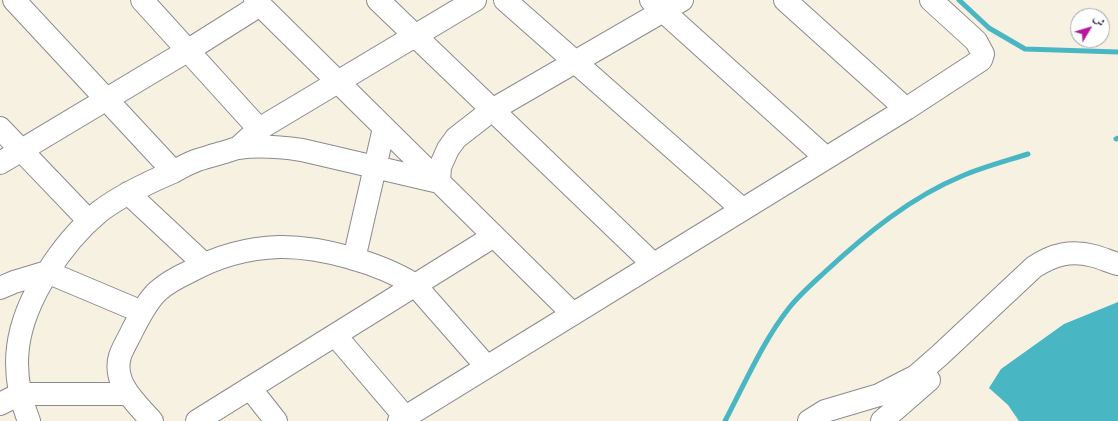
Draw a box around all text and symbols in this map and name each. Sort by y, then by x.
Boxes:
north arrow [1070,8,1110,48]
text: ش [1090,13,1108,30]

